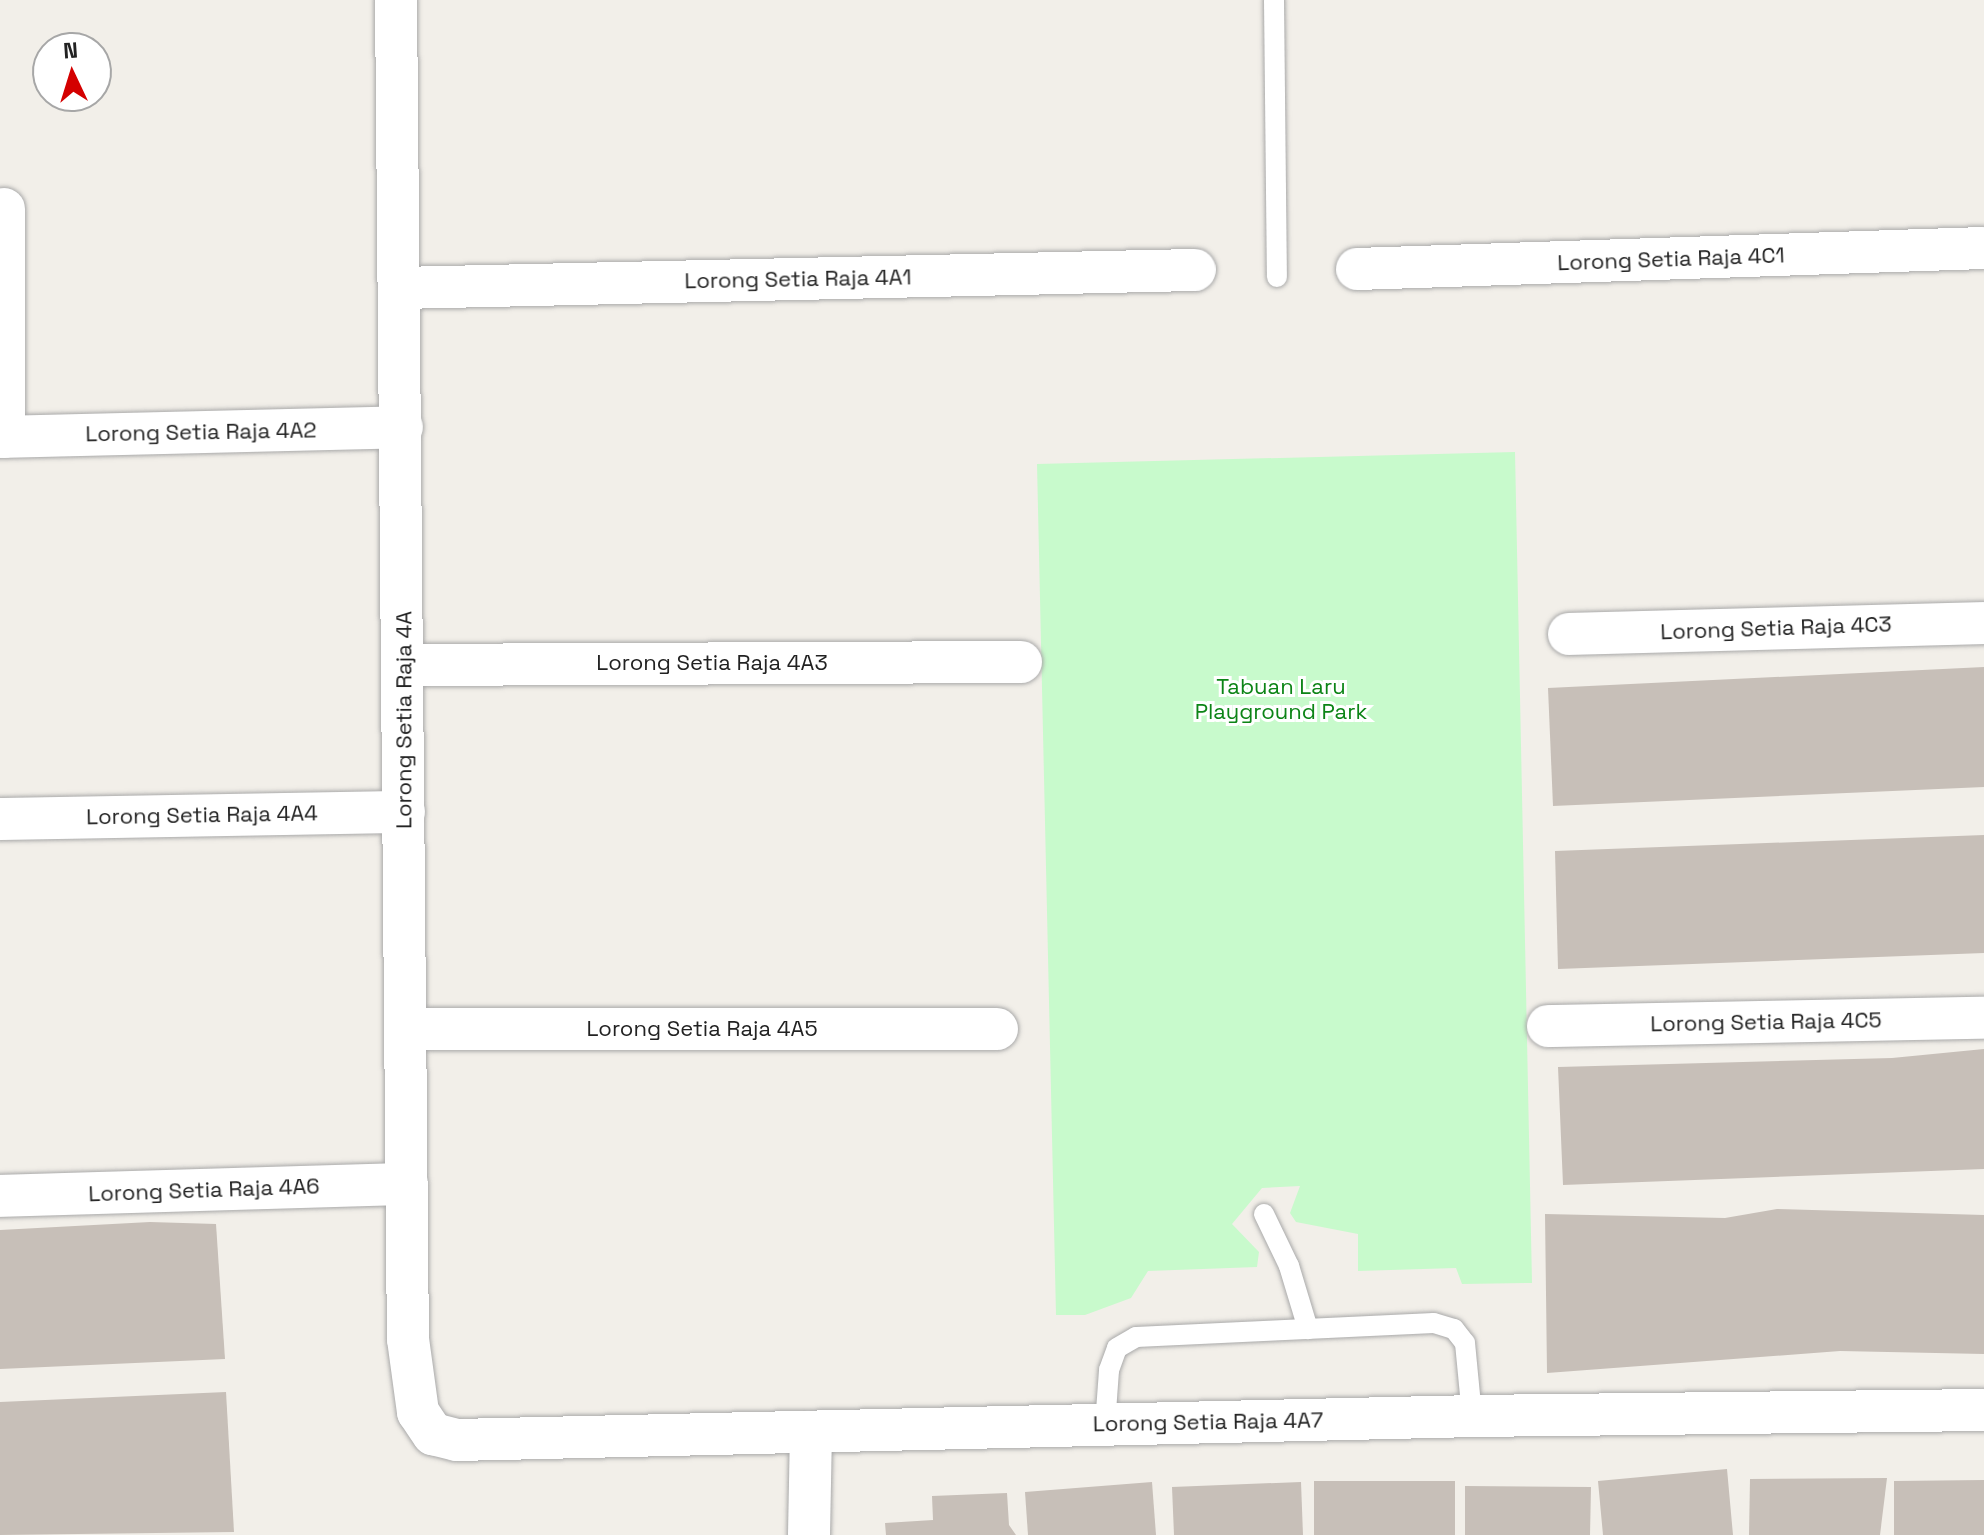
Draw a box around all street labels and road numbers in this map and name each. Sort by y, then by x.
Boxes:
street label: Lorong Setia Raja 4C1 [1557,242,1785,276]
street label: Lorong Setia Raja 4A1 [684,264,912,294]
street label: Lorong Setia Raja 4A2 [85,417,317,447]
street label: Lorong Setia Raja 4A [391,611,417,829]
street label: Lorong Setia Raja 4C3 [1660,611,1892,645]
street label: Lorong Setia Raja 4A3 [596,650,828,676]
street label: Lorong Setia Raja 4A4 [86,800,318,830]
street label: Lorong Setia Raja 4C5 [1650,1007,1882,1037]
street label: Lorong Setia Raja 4A5 [586,1016,818,1042]
street label: Lorong Setia Raja 4A6 [88,1173,320,1207]
street label: Lorong Setia Raja 4A7 [1093,1407,1323,1437]

